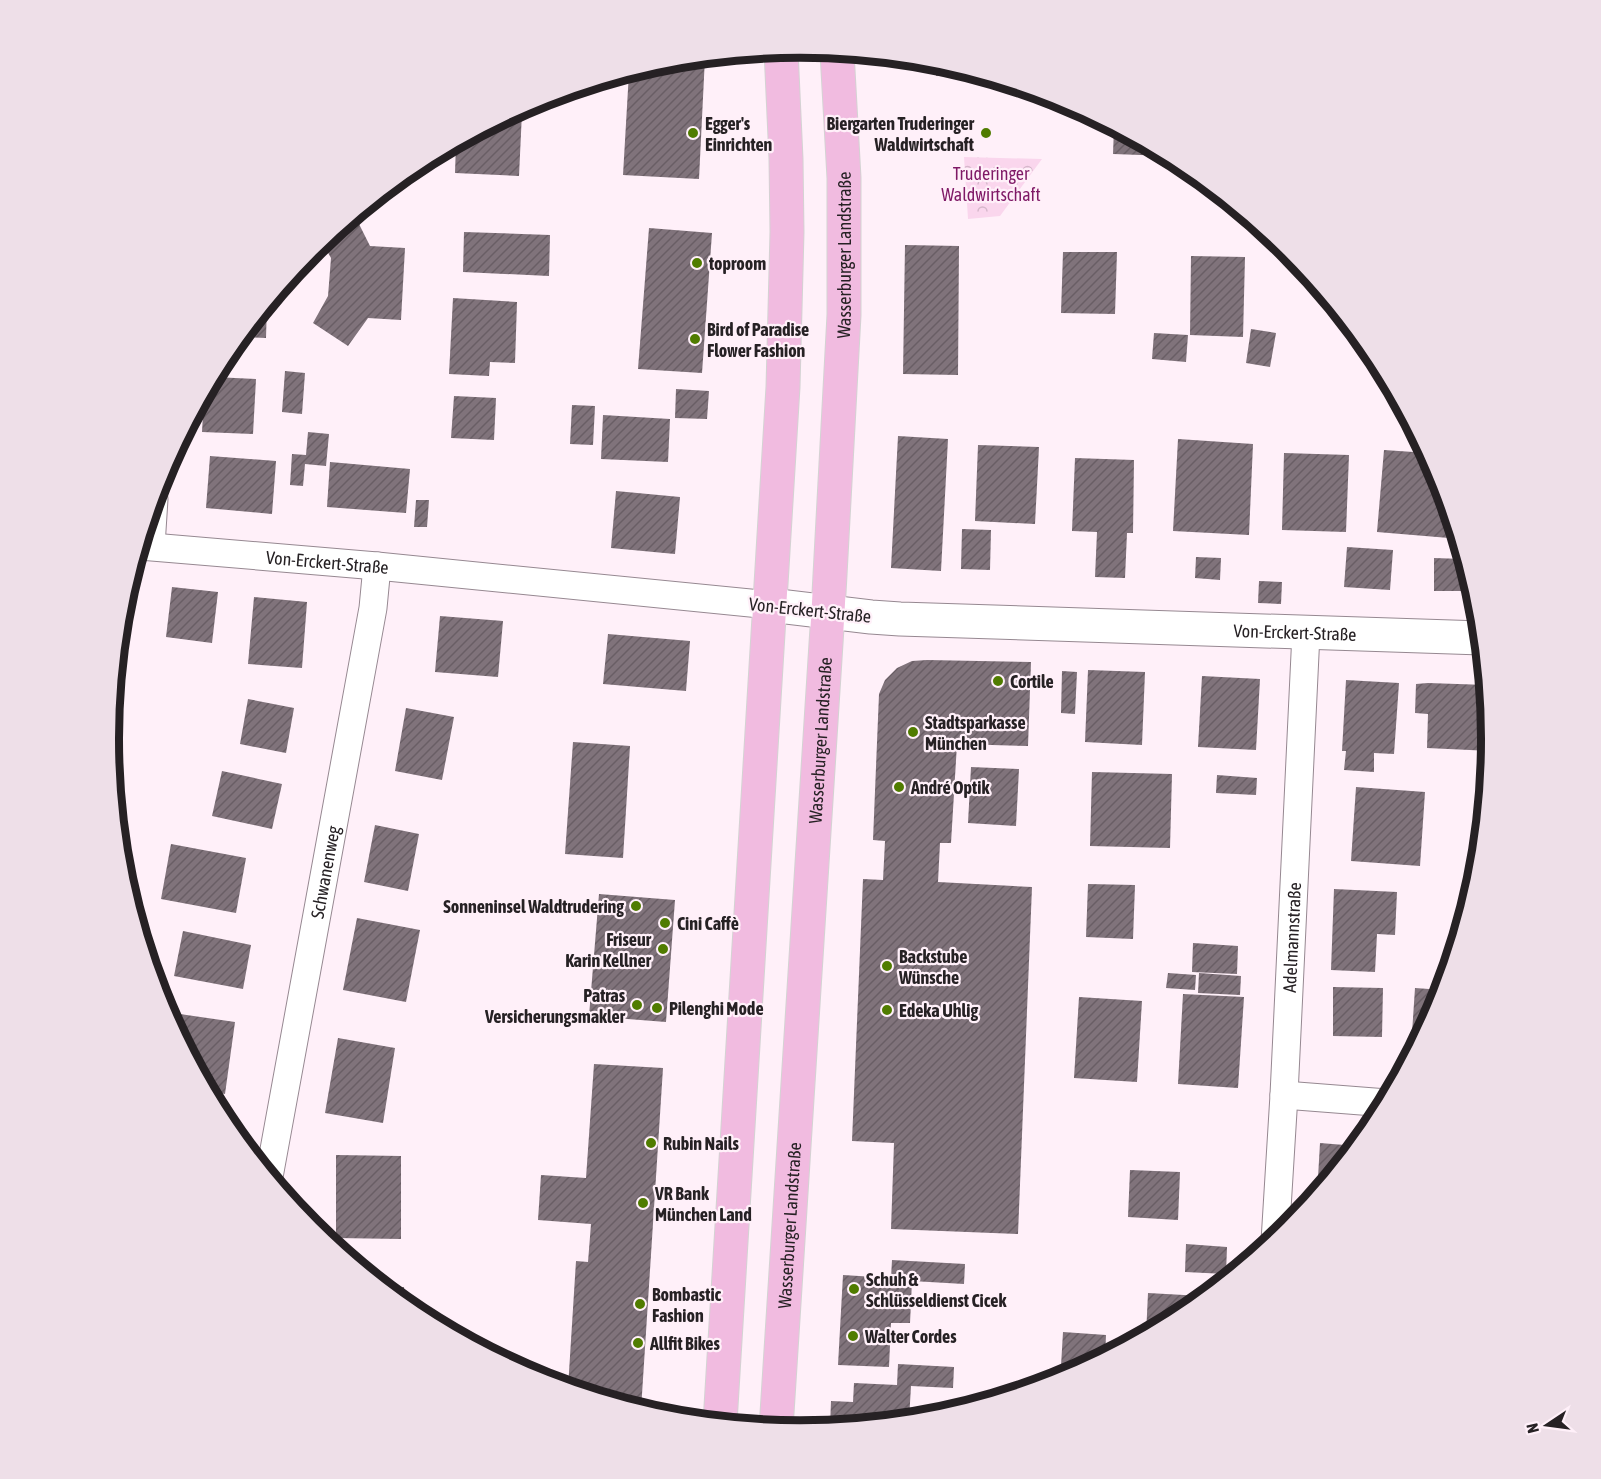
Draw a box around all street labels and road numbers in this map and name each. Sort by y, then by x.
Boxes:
street label: Wasserburger Landstraße [832,171,855,339]
street label: Von-Erckert-Straße [265,546,390,578]
street label: Von-Erckert-Straße [748,593,872,627]
street label: Von-Erckert-Straße [1233,619,1357,644]
street label: Wasserburger Landstraße [804,657,836,824]
street label: Schwanenweg [306,824,344,920]
street label: Adelmannstraße [1278,882,1305,993]
street label: Wasserburger Landstraße [773,1142,805,1309]

